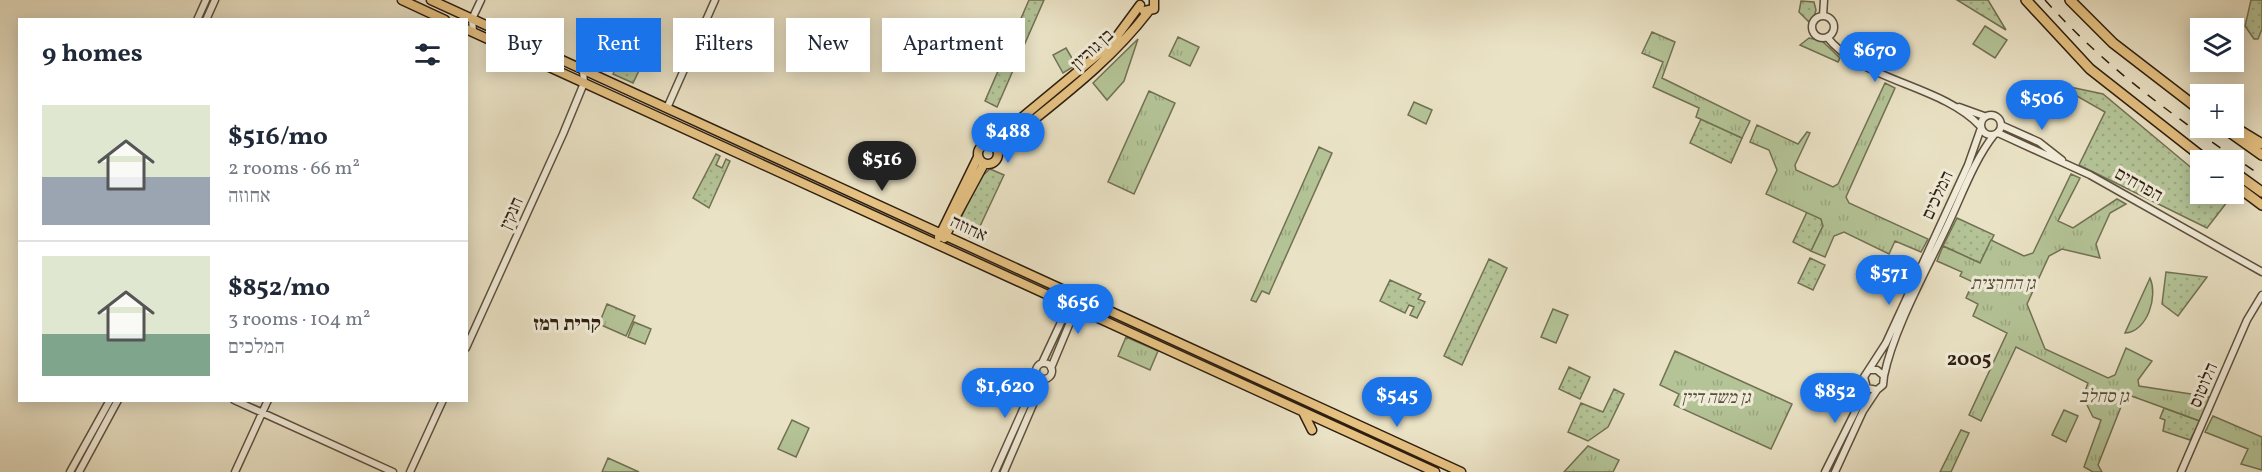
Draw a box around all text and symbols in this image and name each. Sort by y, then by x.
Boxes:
chip: Buy [486,18,564,72]
chip: Rent [576,18,661,72]
chip: Filters [673,18,774,72]
chip: New [786,18,870,72]
chip: Apartment [882,18,1025,72]
map controls [2190,18,2244,204]
button: layers [2190,18,2244,72]
street label: בן גוריון [1066,24,1120,76]
pin: $670 [1839,32,1911,83]
text: 9 homes [42,36,143,72]
text: $670 [1853,37,1897,65]
icon: filters [411,38,444,71]
pin: $506 [2006,80,2078,131]
button: + [2190,84,2244,138]
text: $506 [2020,85,2064,113]
pin: $488 [972,113,1044,164]
text: $488 [986,118,1030,146]
text: $516/mo [228,119,328,155]
icon: home [90,129,162,201]
pin: $516 [846,141,918,192]
text: $516 [862,146,902,174]
button: − [2190,150,2244,204]
text: 2 rooms · 66 m² [228,155,360,183]
street label: הפרחים [2110,162,2167,209]
street label: המלכים [1916,167,1960,224]
text: אחוזה [228,183,271,211]
street label: חנקין [494,193,531,234]
street label: אחוזה [946,210,991,249]
pin: $571 [1853,255,1925,306]
text: $571 [1870,260,1908,288]
text: $852/mo [228,270,330,306]
park label: גן החרצית [1971,272,2036,297]
icon: home [90,280,162,352]
pin: $656 [1042,284,1114,335]
text: $656 [1057,289,1099,317]
text: 3 rooms · 104 m² [228,306,370,334]
district label: קרית רמז [533,311,601,339]
text: המלכים [228,334,285,362]
district label: 2005 [1947,346,1991,374]
street label: הלוטוס [2184,359,2225,412]
pin: $1,620 [956,368,1054,419]
text: $1,620 [976,373,1034,401]
pin: $852 [1799,373,1871,424]
pin: $545 [1361,377,1433,428]
text: $852 [1814,378,1856,406]
text: $545 [1376,382,1418,410]
park label: גן סחלב [2079,385,2130,410]
park label: גן משה דיין [1681,386,1751,411]

